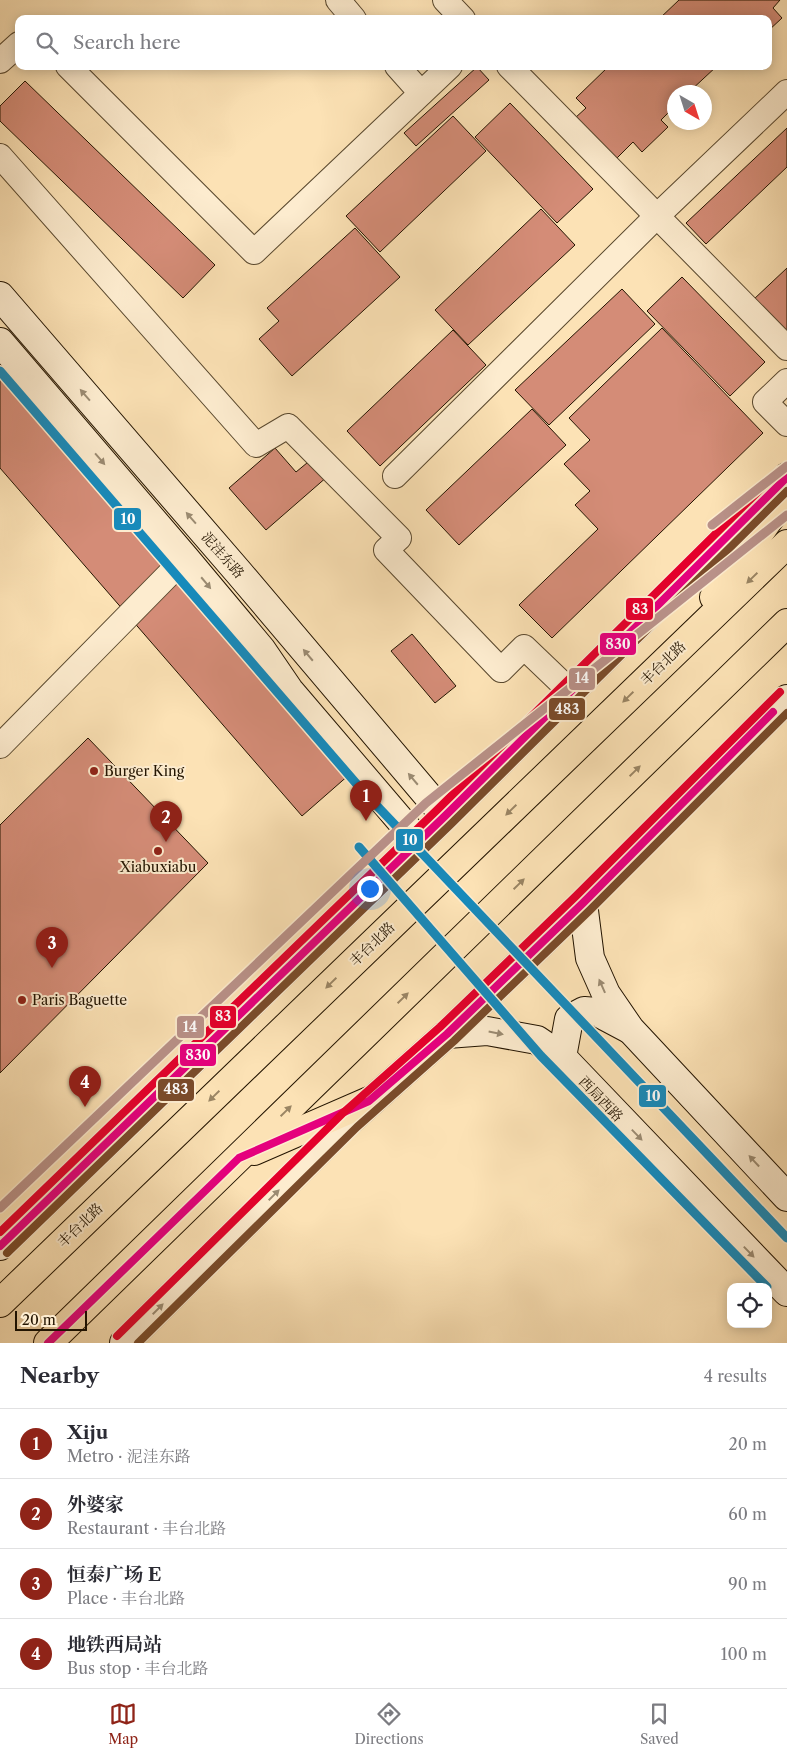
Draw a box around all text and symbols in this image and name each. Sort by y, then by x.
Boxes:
search box [15,15,772,70]
icon: search [33,29,61,57]
text: Search here [73,31,181,54]
north arrow [667,85,712,130]
one-way arrow [80,389,91,402]
one-way arrow [94,453,105,465]
line badge: 10 [113,507,142,531]
text: 10 [120,510,136,528]
one-way arrow [186,512,197,525]
street label: 泥洼东路 [198,528,248,582]
one-way arrow [746,572,758,584]
one-way arrow [200,576,211,589]
line badge: 83 [625,597,654,621]
text: 83 [632,600,648,618]
line badge: 830 [599,632,637,656]
text: 830 [605,635,631,653]
street label: 丰台北路 [637,637,689,689]
one-way arrow [303,649,314,662]
line badge: 14 [568,667,596,691]
text: 14 [575,669,589,687]
one-way arrow [623,691,635,703]
line badge: 483 [548,697,586,721]
text: 483 [555,700,579,718]
place label: Burger King [104,762,185,780]
marker: Burger King [88,765,100,777]
one-way arrow [629,765,641,777]
one-way arrow [408,773,419,786]
pin: 1 [350,780,382,821]
pin: 2 [150,801,182,842]
one-way arrow [506,804,518,816]
line badge: 10 [395,828,424,852]
text: 10 [402,831,418,849]
marker: Xiabuxiabu [152,845,164,857]
place label: Xiabuxiabu [119,858,197,876]
your location [357,876,383,902]
one-way arrow [513,879,525,891]
street label: 丰台北路 [346,918,398,970]
pin: 3 [36,927,68,968]
one-way arrow [326,977,338,989]
one-way arrow [598,979,606,993]
place label: Paris Baguette [32,991,127,1009]
one-way arrow [397,992,409,1004]
marker: Paris Baguette [16,994,28,1006]
line badge: 83 [209,1005,237,1029]
text: 83 [215,1007,231,1025]
line badge: 14 [176,1015,205,1039]
text: 14 [183,1018,197,1036]
one-way arrow [488,1029,504,1037]
line badge: 830 [179,1043,217,1067]
text: 830 [185,1046,211,1064]
pin: 4 [69,1066,101,1107]
street label: 西局西路 [575,1073,627,1125]
line badge: 483 [157,1078,195,1102]
text: 483 [164,1080,188,1098]
line badge: 10 [638,1084,667,1108]
text: 10 [645,1087,661,1105]
one-way arrow [209,1090,221,1102]
one-way arrow [280,1105,292,1117]
one-way arrow [631,1129,643,1141]
one-way arrow [748,1156,760,1168]
one-way arrow [268,1189,280,1201]
street label: 丰台北路 [54,1199,106,1251]
one-way arrow [743,1246,755,1258]
map controls [727,1283,772,1328]
button: locate [727,1283,772,1328]
one-way arrow [152,1303,164,1315]
scale bar [15,1308,88,1331]
text: 20 m [22,1311,56,1329]
text: Nearby [20,1363,99,1388]
text: 4 results [704,1366,767,1386]
text: Xiju [67,1421,108,1444]
text: 1 [32,1434,40,1454]
text: 20 m [728,1434,767,1454]
text: Metro · 泥洼东路 [67,1446,191,1466]
text: 外婆家 [67,1493,124,1516]
text: 2 [31,1504,41,1524]
text: 60 m [728,1504,767,1524]
text: Restaurant · 丰台北路 [67,1518,226,1538]
text: 恒泰广场 E [67,1563,162,1586]
text: 3 [31,1574,41,1594]
text: 90 m [728,1574,767,1594]
text: Place · 丰台北路 [67,1588,185,1608]
text: 地铁西局站 [67,1633,162,1656]
text: 4 [31,1644,41,1664]
text: 100 m [721,1644,767,1664]
text: Bus stop · 丰台北路 [67,1658,209,1678]
tab: Map [108,1700,138,1748]
tab: Directions [354,1700,424,1748]
tab: Saved [640,1700,679,1748]

